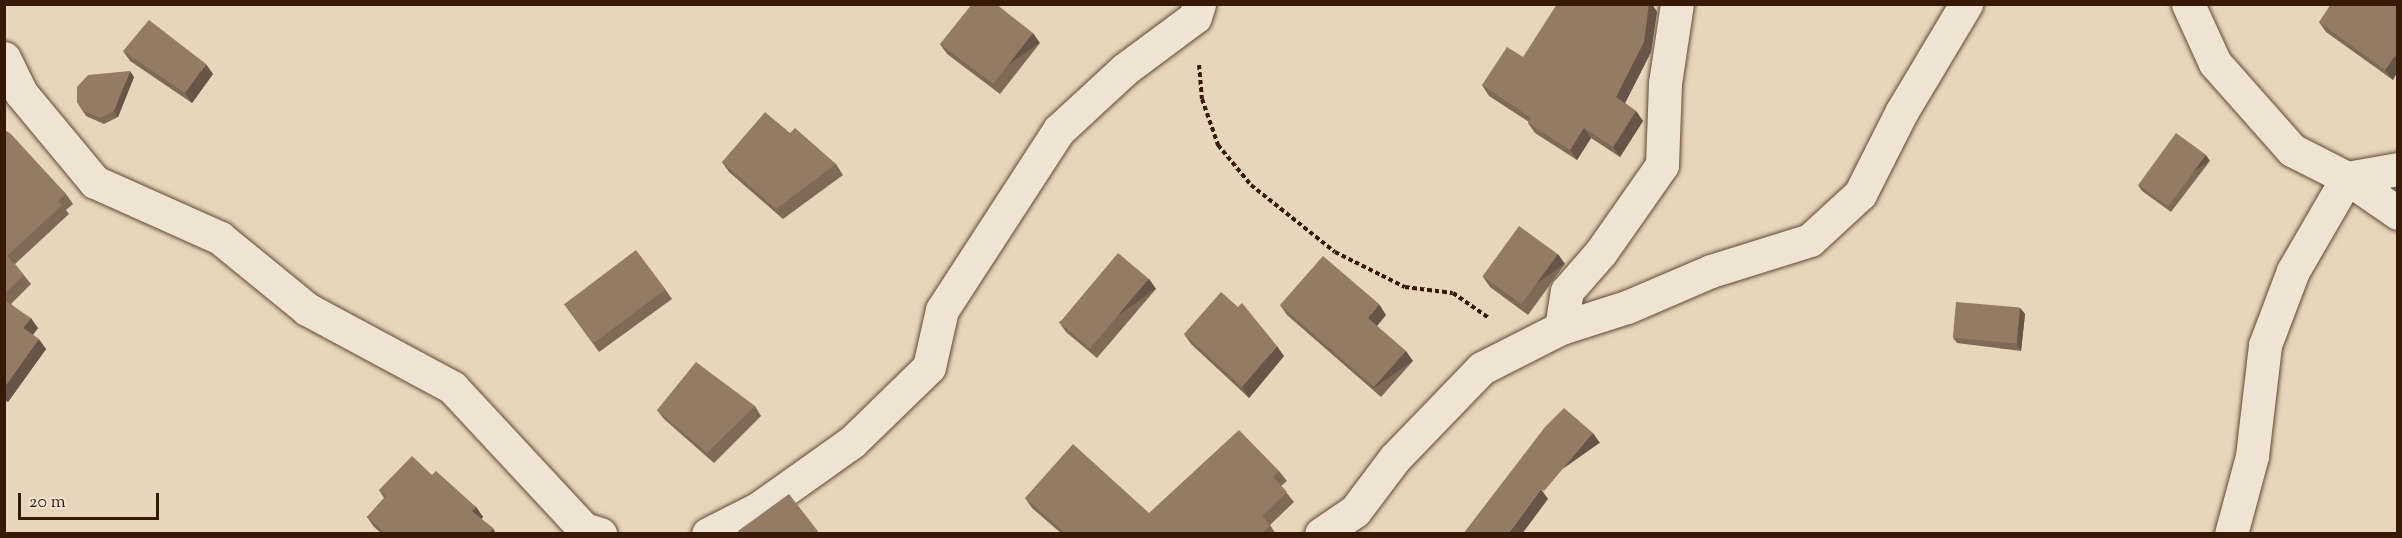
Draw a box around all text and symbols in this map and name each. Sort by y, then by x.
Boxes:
scale bar [21,481,162,519]
text: 20 m [29,490,66,516]

